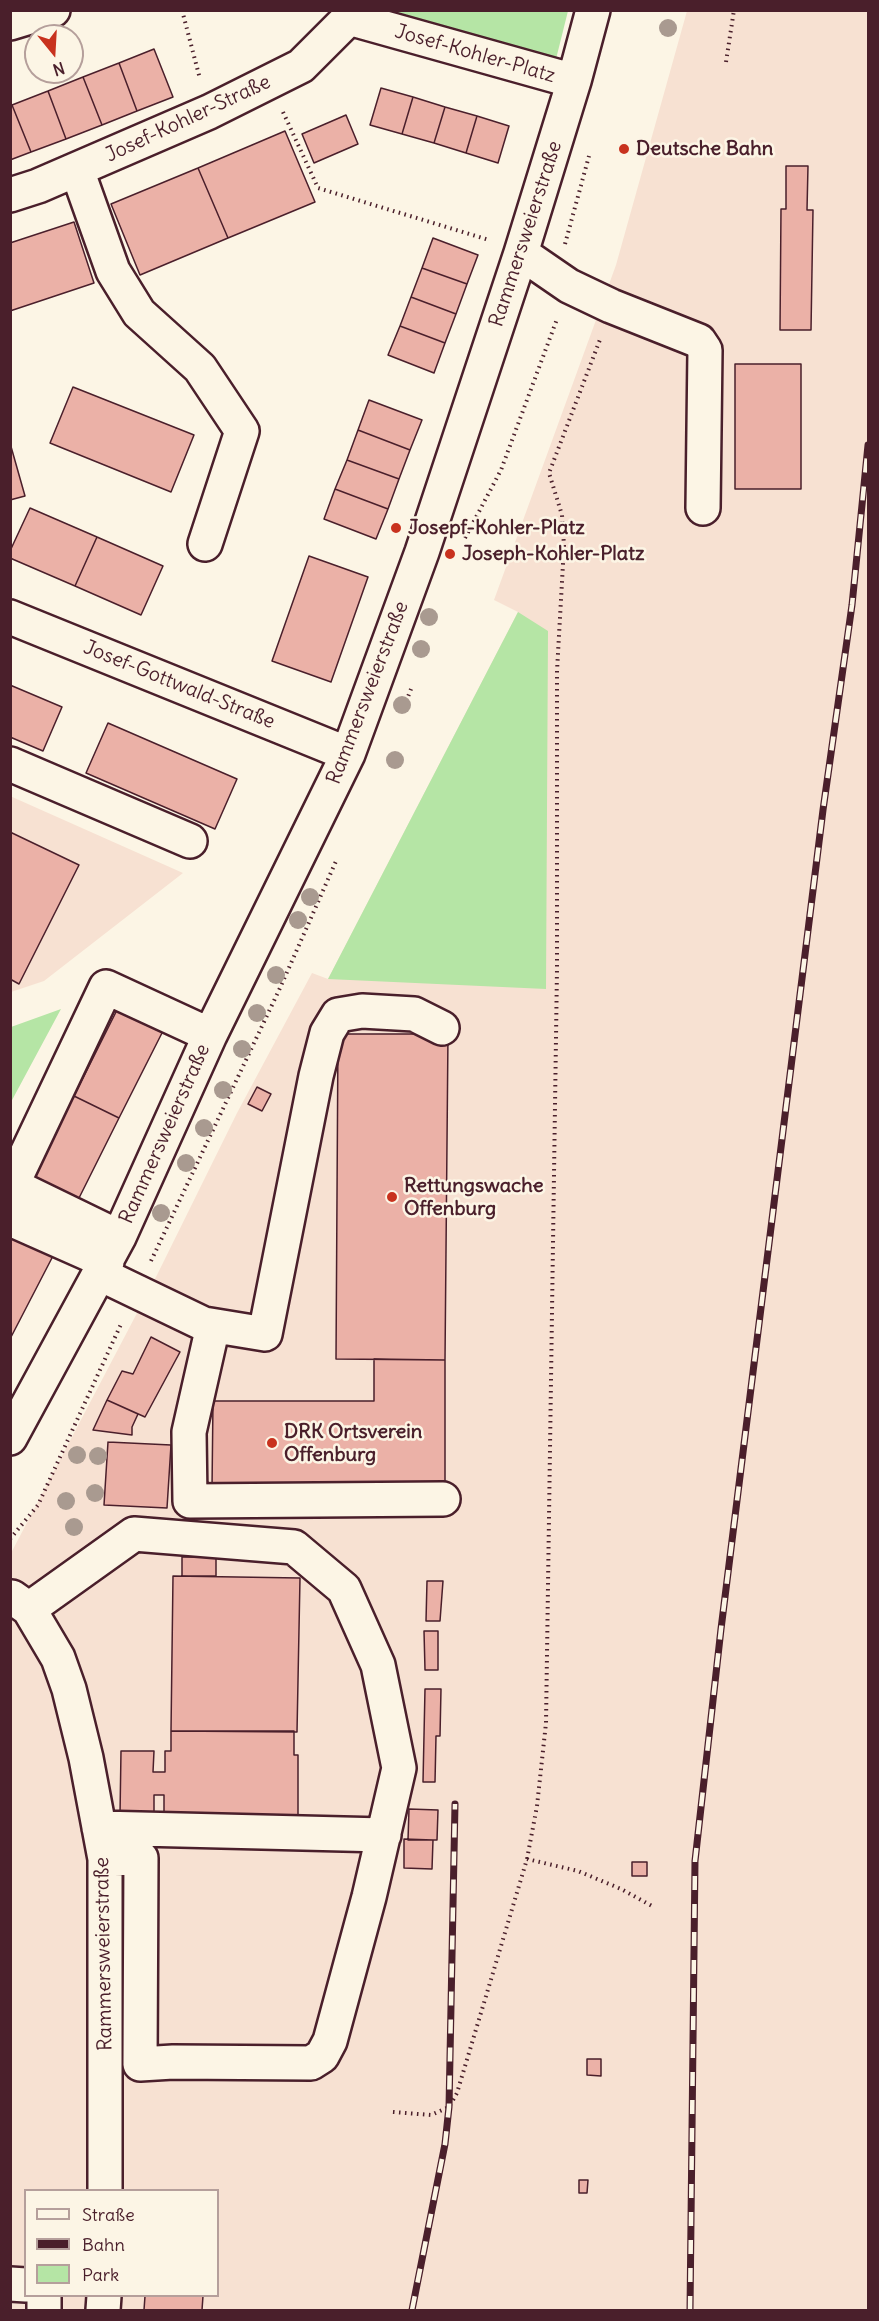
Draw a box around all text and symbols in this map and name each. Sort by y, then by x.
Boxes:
street label: Josef-Kohler-Platz [392,20,558,88]
north arrow [24,24,84,84]
text: N [51,58,67,80]
street label: Josef-Kohler-Straße [102,70,274,168]
place label: Deutsche Bahn [636,137,773,161]
street label: Rammersweierstraße [485,138,567,330]
marker: Deutsche Bahn [617,142,631,156]
place label: Josepf-Kohler-Platz [408,516,585,540]
marker: Josepf-Kohler-Platz [389,521,403,535]
place label: Joseph-Kohler-Platz [462,542,644,566]
marker: Joseph-Kohler-Platz [443,547,457,561]
street label: Rammersweierstraße [322,598,414,788]
street label: Josef-Gottwald-Straße [80,636,278,734]
street label: Rammersweierstraße [115,1041,215,1227]
place label: Rettungswache Offenburg [404,1174,544,1221]
marker: Rettungswache Offenburg [385,1190,399,1204]
place label: DRK Ortsverein Offenburg [284,1420,422,1467]
marker: DRK Ortsverein Offenburg [265,1436,279,1450]
street label: Rammersweierstraße [90,1857,118,2051]
legend [24,2189,219,2297]
text: Straße [82,2203,135,2226]
text: Bahn [82,2233,125,2256]
text: Park [82,2263,119,2286]

